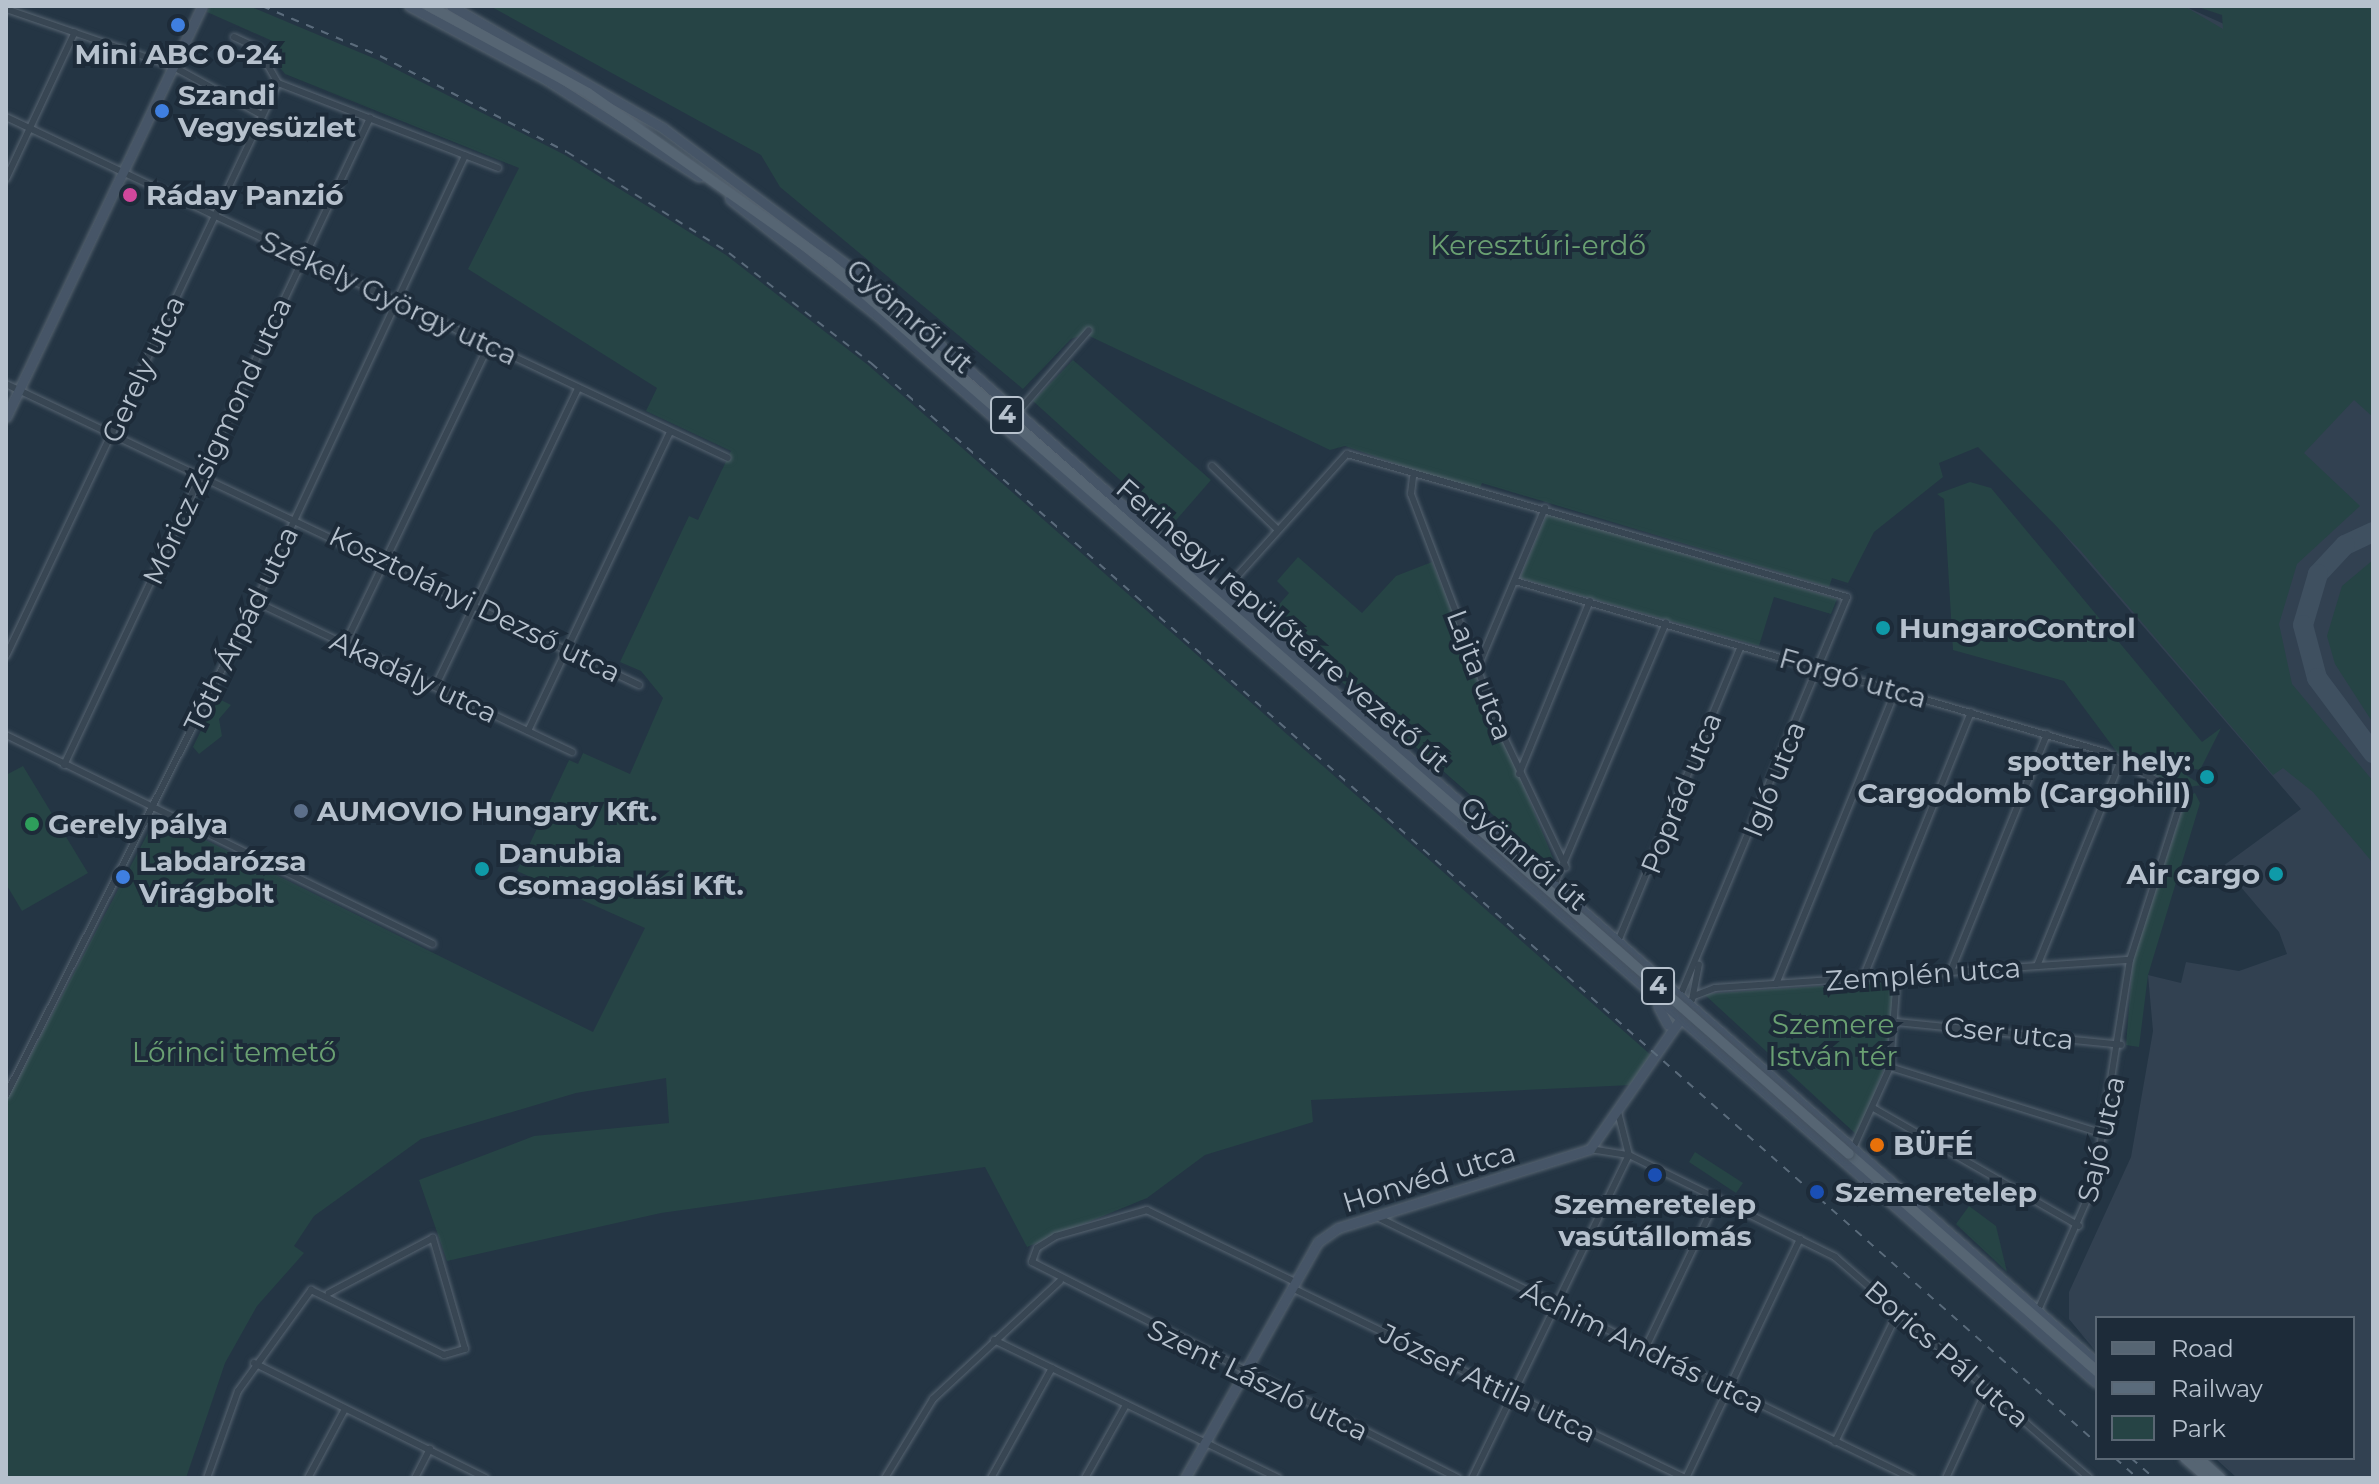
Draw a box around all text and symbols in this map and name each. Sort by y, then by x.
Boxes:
marker: Mini ABC 0-24 [169,16,187,34]
place label: Mini ABC 0-24 [75,37,281,71]
place label: Szandi Vegyesüzlet [178,78,356,144]
marker: Szandi Vegyesüzlet [153,102,171,120]
place label: Ráday Panzió [146,178,344,212]
marker: Ráday Panzió [121,186,139,204]
street label: Székely György utca [255,224,523,372]
park label: Keresztúri-erdő [1430,228,1646,262]
street label: Gyömrői út [840,252,980,380]
street label: Gerely utca [94,290,192,448]
street label: Móricz Zsigmond utca [136,292,298,590]
road number: 4 [989,393,1025,437]
street label: Ferihegyi repülőtérre vezető út [1109,471,1457,779]
street label: Kosztolányi Dezső utca [324,519,626,689]
street label: Tóth Árpád utca [177,521,305,737]
street label: Lajta utca [1440,605,1520,745]
place label: HungaroControl [1899,611,2136,645]
marker: HungaroControl [1874,619,1892,637]
street label: Akadály utca [325,624,503,730]
street label: Forgó utca [1775,641,1931,715]
street label: Poprád utca [1633,707,1729,879]
street label: Igló utca [1736,716,1812,842]
place label: spotter hely: Cargodomb (Cargohill) [1858,744,2191,810]
marker: spotter hely: Cargodomb (Cargohill) [2198,768,2216,786]
street label: Gyömrői út [1454,789,1594,917]
place label: AUMOVIO Hungary Kft. [317,794,657,828]
marker: AUMOVIO Hungary Kft. [292,802,310,820]
place label: Gerely pálya [48,807,228,841]
marker: Gerely pálya [23,815,41,833]
place label: Danubia Csomagolási Kft. [498,836,744,902]
place label: Labdarózsa Virágbolt [139,844,307,910]
place label: Air cargo [2127,857,2260,891]
marker: Danubia Csomagolási Kft. [473,860,491,878]
marker: Air cargo [2267,865,2285,883]
marker: Labdarózsa Virágbolt [114,868,132,886]
street label: Zemplén utca [1824,950,2022,998]
road number: 4 [1640,964,1676,1008]
park label: Szemere István tér [1768,1007,1898,1073]
street label: Cser utca [1942,1009,2076,1057]
park label: Lőrinci temető [132,1035,336,1069]
street label: Sajó utca [2070,1073,2132,1205]
place label: BÜFÉ [1893,1128,1973,1162]
street label: Honvéd utca [1339,1135,1519,1219]
marker: BÜFÉ [1868,1136,1886,1154]
marker: Szemeretelep vasútállomás [1646,1166,1664,1184]
place label: Szemeretelep [1835,1175,2037,1209]
marker: Szemeretelep [1806,1181,1828,1203]
place label: Szemeretelep vasútállomás [1554,1187,1756,1253]
street label: Áchim András utca [1516,1273,1770,1421]
street label: Borics Pál utca [1858,1273,2036,1435]
street label: Szent László utca [1142,1312,1374,1448]
street label: József Attila utca [1374,1316,1602,1450]
legend [2095,1316,2355,1460]
text: Road [2171,1334,2234,1363]
text: Railway [2171,1374,2263,1403]
text: Park [2171,1414,2226,1443]

